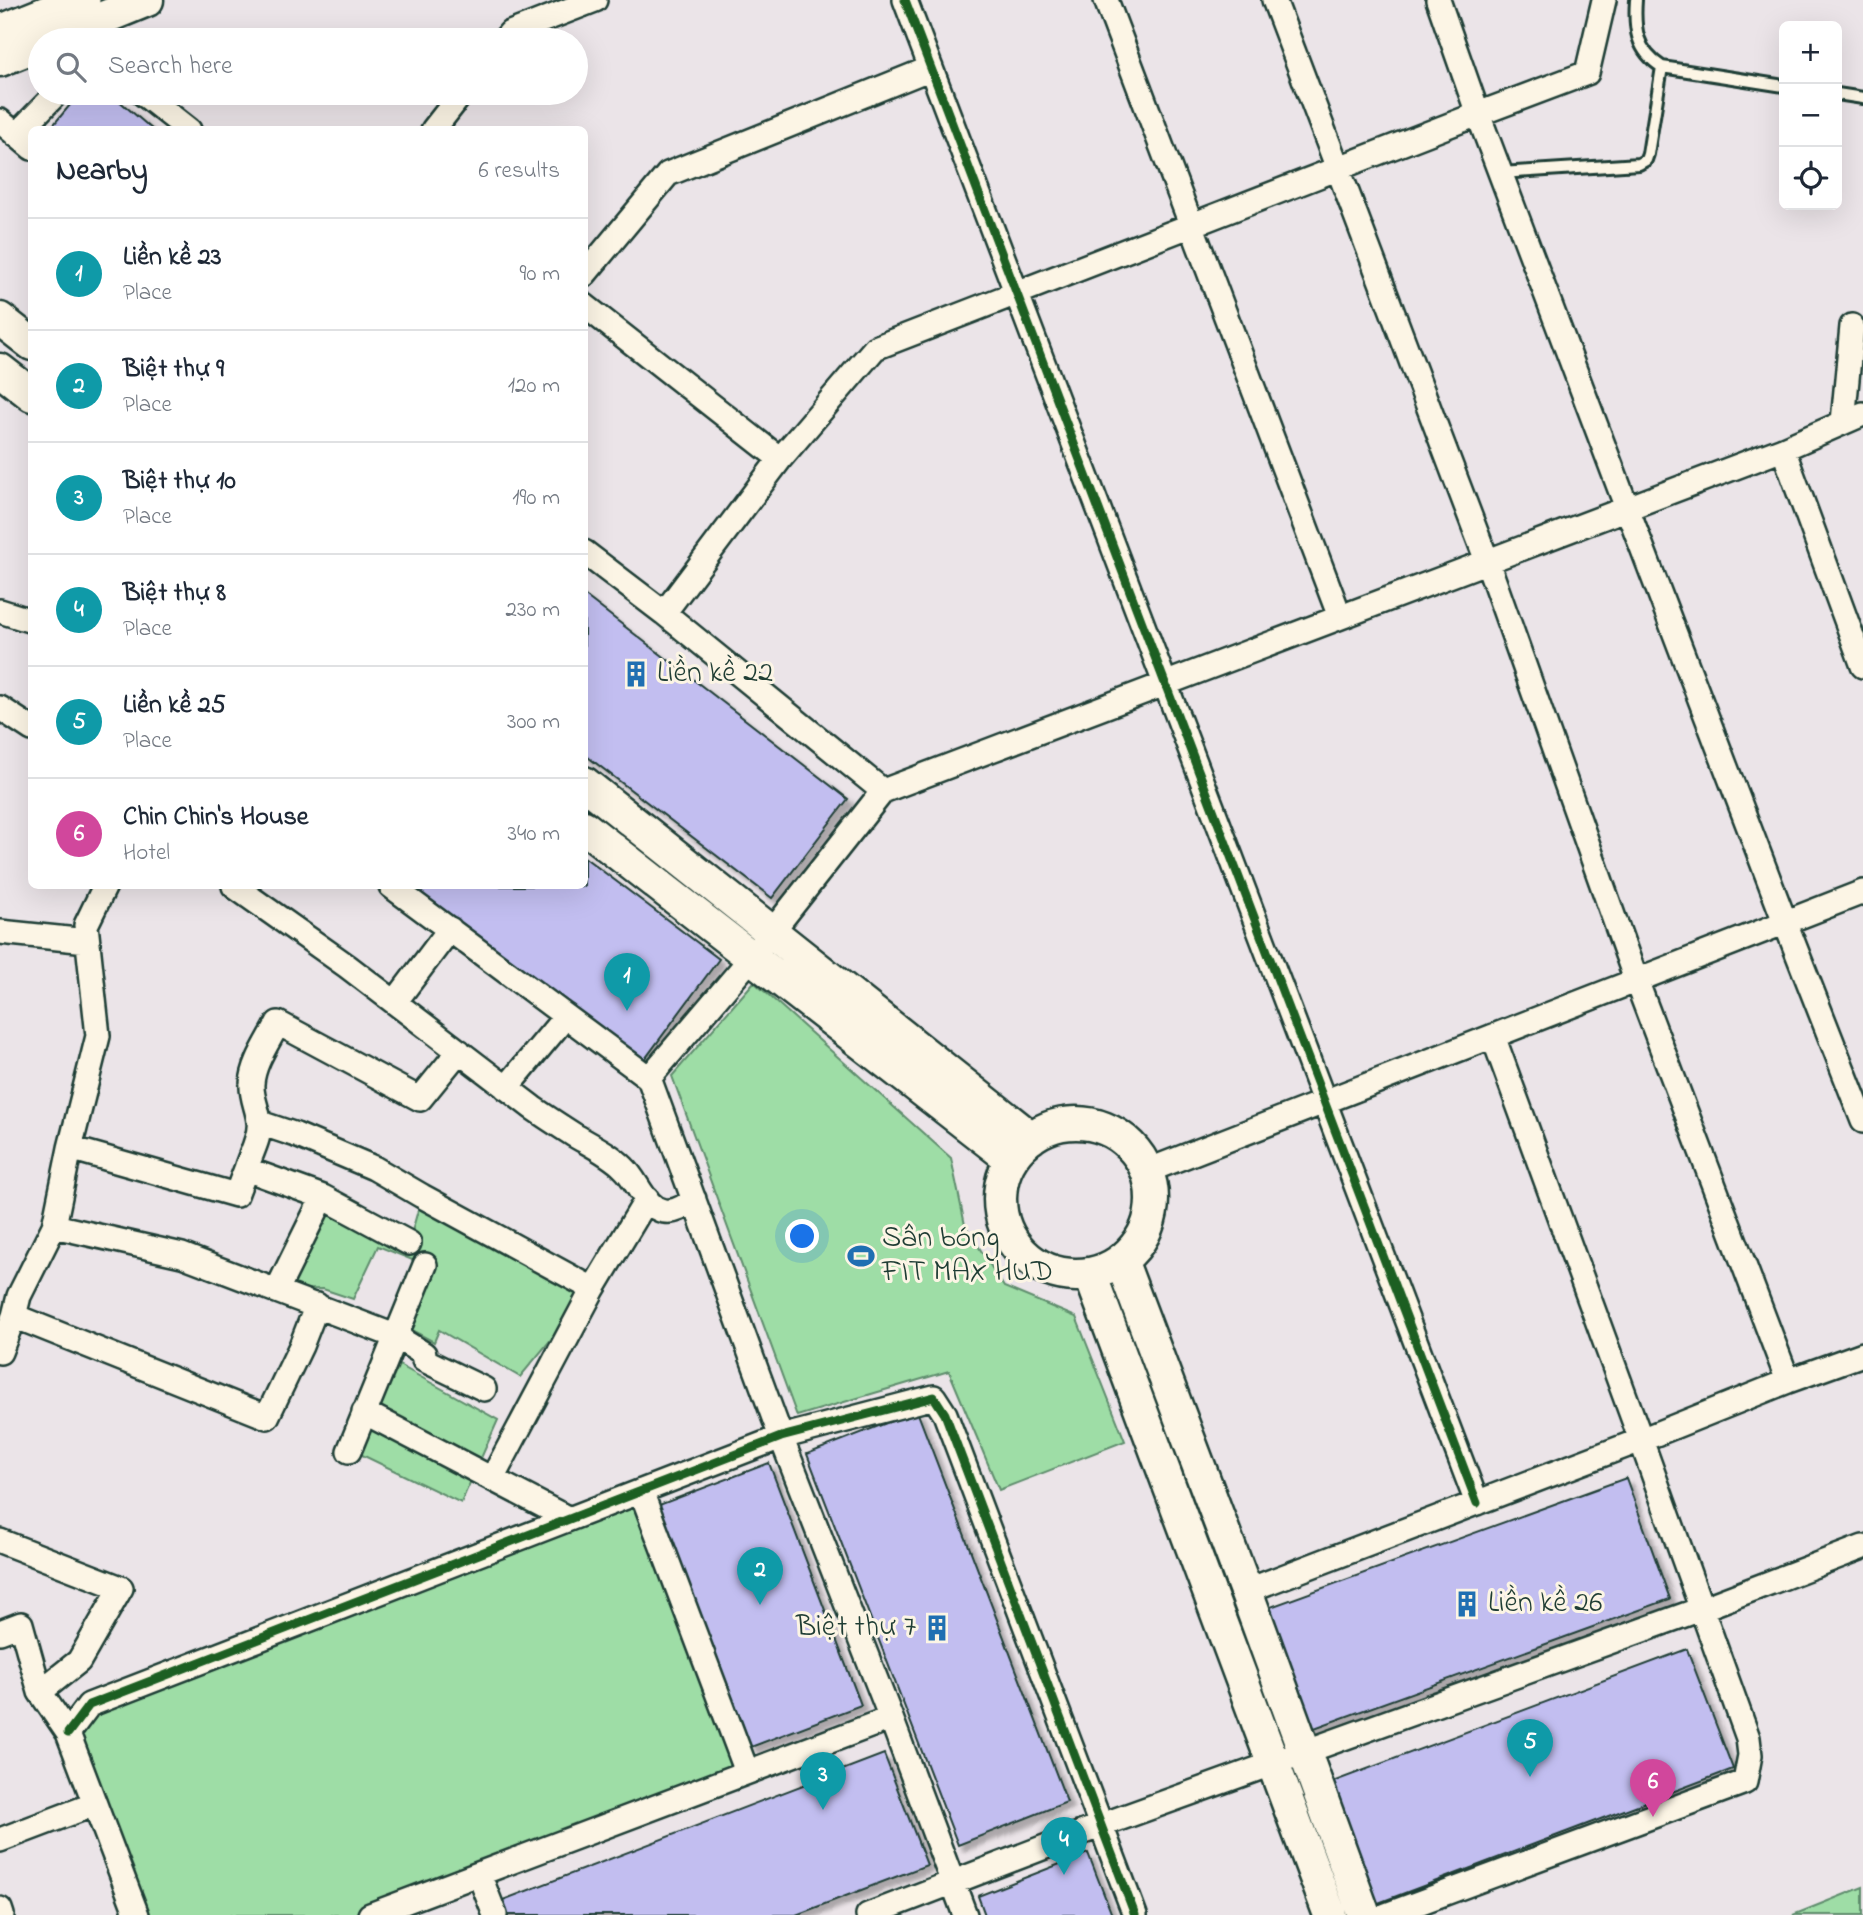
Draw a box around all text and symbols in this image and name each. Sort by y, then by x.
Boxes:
map controls [1779,21,1842,210]
button: + [1779,21,1842,84]
search box [28,28,588,105]
icon: search [52,48,90,86]
text: Search here [108,48,233,86]
button: − [1779,84,1842,147]
button: locate [1779,147,1842,210]
text: Nearby [56,150,148,194]
text: 6 results [479,155,560,188]
text: Liền kề 23 [123,239,221,277]
text: 1 [75,258,83,291]
text: 90 m [520,258,560,291]
text: Place [123,277,172,310]
text: Biệt thự 9 [123,351,224,389]
text: 2 [73,370,85,403]
text: 120 m [508,370,560,403]
text: Place [123,389,172,422]
text: Biệt thự 10 [123,463,236,501]
text: 3 [74,482,84,515]
text: 190 m [512,482,560,515]
text: Place [123,501,172,534]
text: Biệt thự 8 [123,575,226,613]
text: 4 [74,594,84,627]
text: 230 m [506,594,560,627]
text: Place [123,613,172,646]
place label: Liền kề 22 [657,652,773,696]
building icon: Liền kề 22 [621,659,651,689]
text: Liền kề 25 [123,687,226,725]
text: 5 [72,706,86,739]
text: 300 m [507,706,560,739]
text: Place [123,725,172,758]
text: Chin Chin's House [123,799,308,837]
text: 6 [74,818,84,851]
text: 340 m [507,818,560,851]
text: Hotel [123,837,170,870]
pin: 1 [604,953,650,1011]
place label: Sân bóng FIT MAX HUD [881,1217,1053,1295]
your location [785,1219,819,1253]
sports icon: Sân bóng FIT MAX HUD [846,1241,876,1271]
pin: 2 [737,1547,783,1605]
place label: Liền kề 26 [1488,1582,1602,1626]
building icon: Liền kề 26 [1452,1589,1482,1619]
place label: Biệt thự 7 [795,1606,916,1650]
building icon: Biệt thự 7 [922,1613,952,1643]
pin: 5 [1507,1719,1553,1777]
pin: 3 [800,1752,846,1810]
pin: 6 [1630,1759,1676,1817]
pin: 4 [1041,1817,1087,1875]

